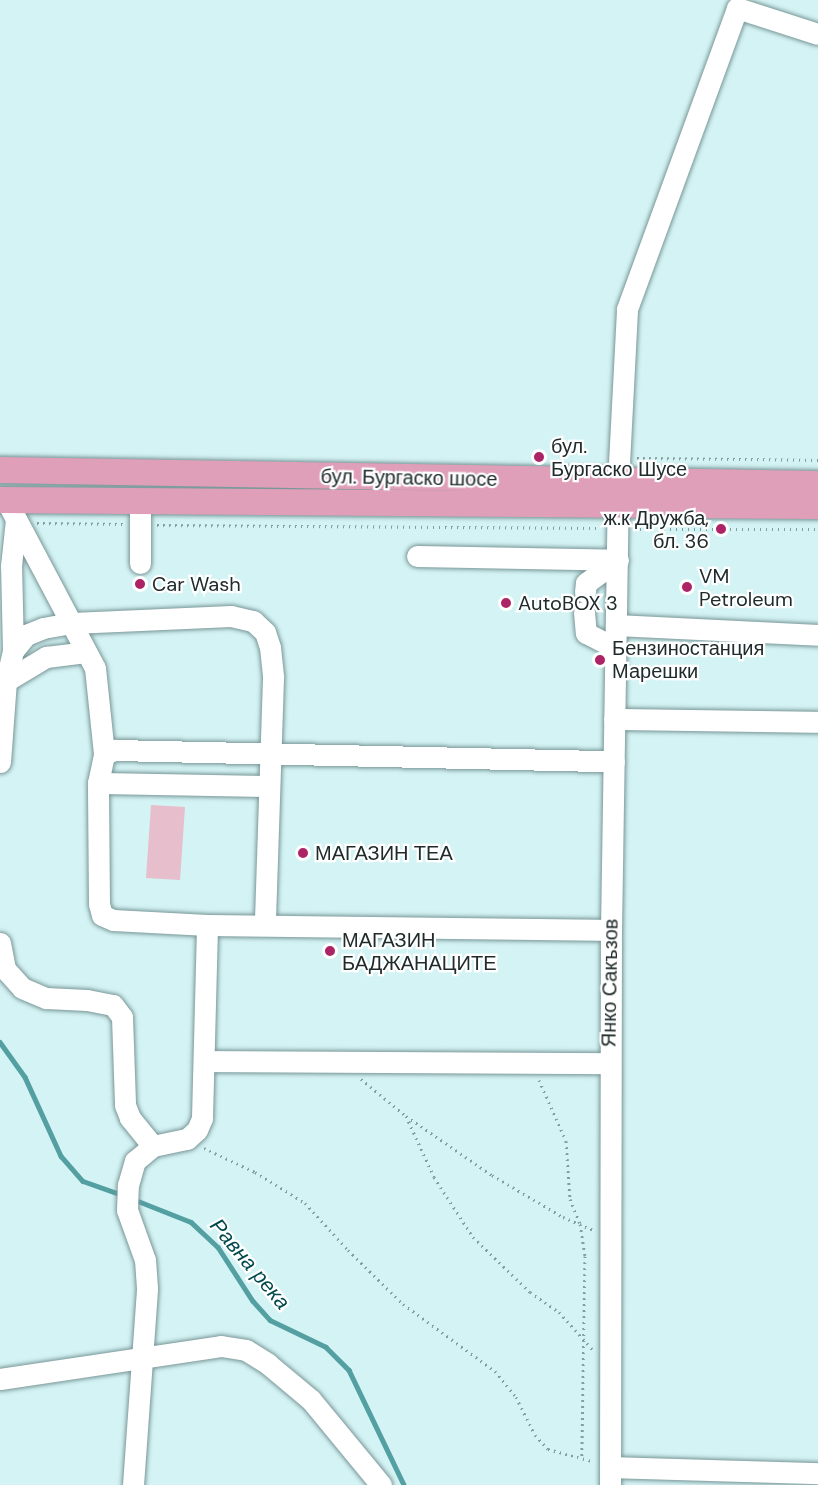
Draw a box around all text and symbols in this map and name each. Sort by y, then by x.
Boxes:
place label: бул. Бургаско Шусе [551,434,687,481]
marker: бул. Бургаско Шусе [532,450,546,464]
street label: бул. Бургаско шосе [320,464,498,492]
place label: ж.к Дружба, бл. 36 [604,506,709,553]
marker: ж.к Дружба, бл. 36 [714,522,728,536]
place label: VM Petroleum [699,564,793,611]
place label: Car Wash [152,572,241,596]
marker: Car Wash [133,577,147,591]
marker: VM Petroleum [680,580,694,594]
place label: AutoBOX 3 [518,591,618,615]
marker: AutoBOX 3 [499,596,513,610]
place label: Бензиностанция Марешки [612,636,764,683]
marker: Бензиностанция Марешки [593,653,607,667]
place label: МАГАЗИН ТЕА [315,841,453,865]
marker: МАГАЗИН ТЕА [296,846,310,860]
street label: Янко Сакъзов [597,918,623,1048]
place label: МАГАЗИН БАДЖАНАЦИТЕ [342,928,497,975]
marker: МАГАЗИН БАДЖАНАЦИТЕ [323,944,337,958]
water label: Равна река [205,1213,295,1315]

